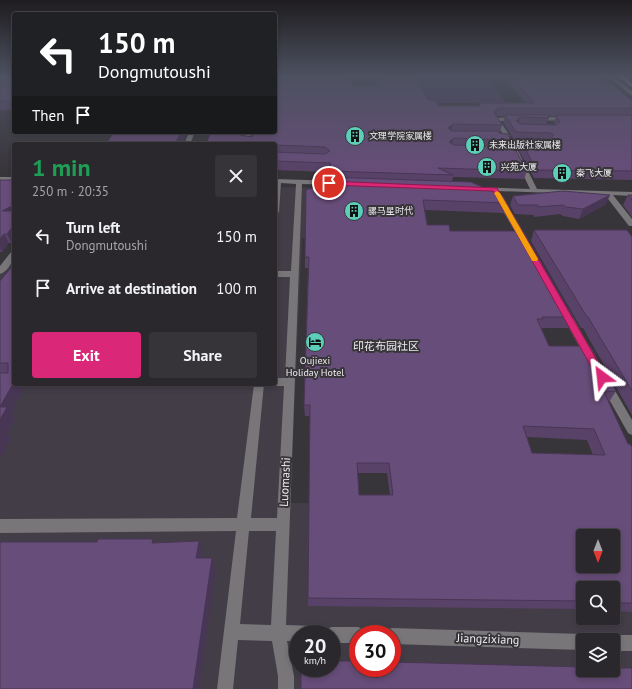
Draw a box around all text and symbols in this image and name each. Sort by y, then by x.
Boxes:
text: 150 m [98,24,175,61]
icon: left [32,28,84,80]
text: Dongmutoushi [98,60,211,83]
icon: arrive [72,104,94,126]
text: Then [32,106,64,125]
building icon: 文理学院家属楼 [344,125,366,147]
place label: 文理学院家属楼 [369,130,432,141]
building icon: 未来出版社家属楼 [464,134,486,156]
place label: 未来出版社家属楼 [489,139,561,150]
text: 1 min [32,152,91,183]
button: close [215,155,257,197]
building icon: 兴苑大厦 [476,156,498,178]
place label: 兴苑大厦 [501,161,537,172]
building icon: 秦飞大厦 [551,162,573,184]
pin [312,166,346,200]
place label: 秦飞大厦 [576,167,612,178]
icon: arrive [318,172,340,194]
text: 250 m · 20:35 [32,183,109,200]
building icon: 骡马星时代 [343,200,365,222]
place label: 骡马星时代 [368,205,413,216]
text: Turn left [66,218,120,237]
icon: left [32,225,54,247]
text: 150 m [216,227,257,246]
text: Dongmutoushi [66,237,147,254]
icon: arrive [32,277,54,299]
text: Arrive at destination [66,279,197,298]
text: 100 m [216,279,257,298]
hotel icon: Oujiexi Holiday Hotel [304,331,326,353]
button: Exit [32,332,141,378]
button: Share [149,332,257,378]
district label: 印花布园社区 [353,339,419,353]
place label: Oujiexi Holiday Hotel [286,354,344,379]
position arrow [581,356,623,398]
street label: Luomashi [276,457,293,507]
north arrow [576,529,620,573]
map controls [576,529,620,677]
button: search [576,581,620,625]
speed limit sign: 30 [349,625,401,677]
street label: Jiangzixiang [455,630,520,647]
text: 20 [304,633,326,659]
button: layers [576,633,620,677]
text: km/h [304,654,326,667]

